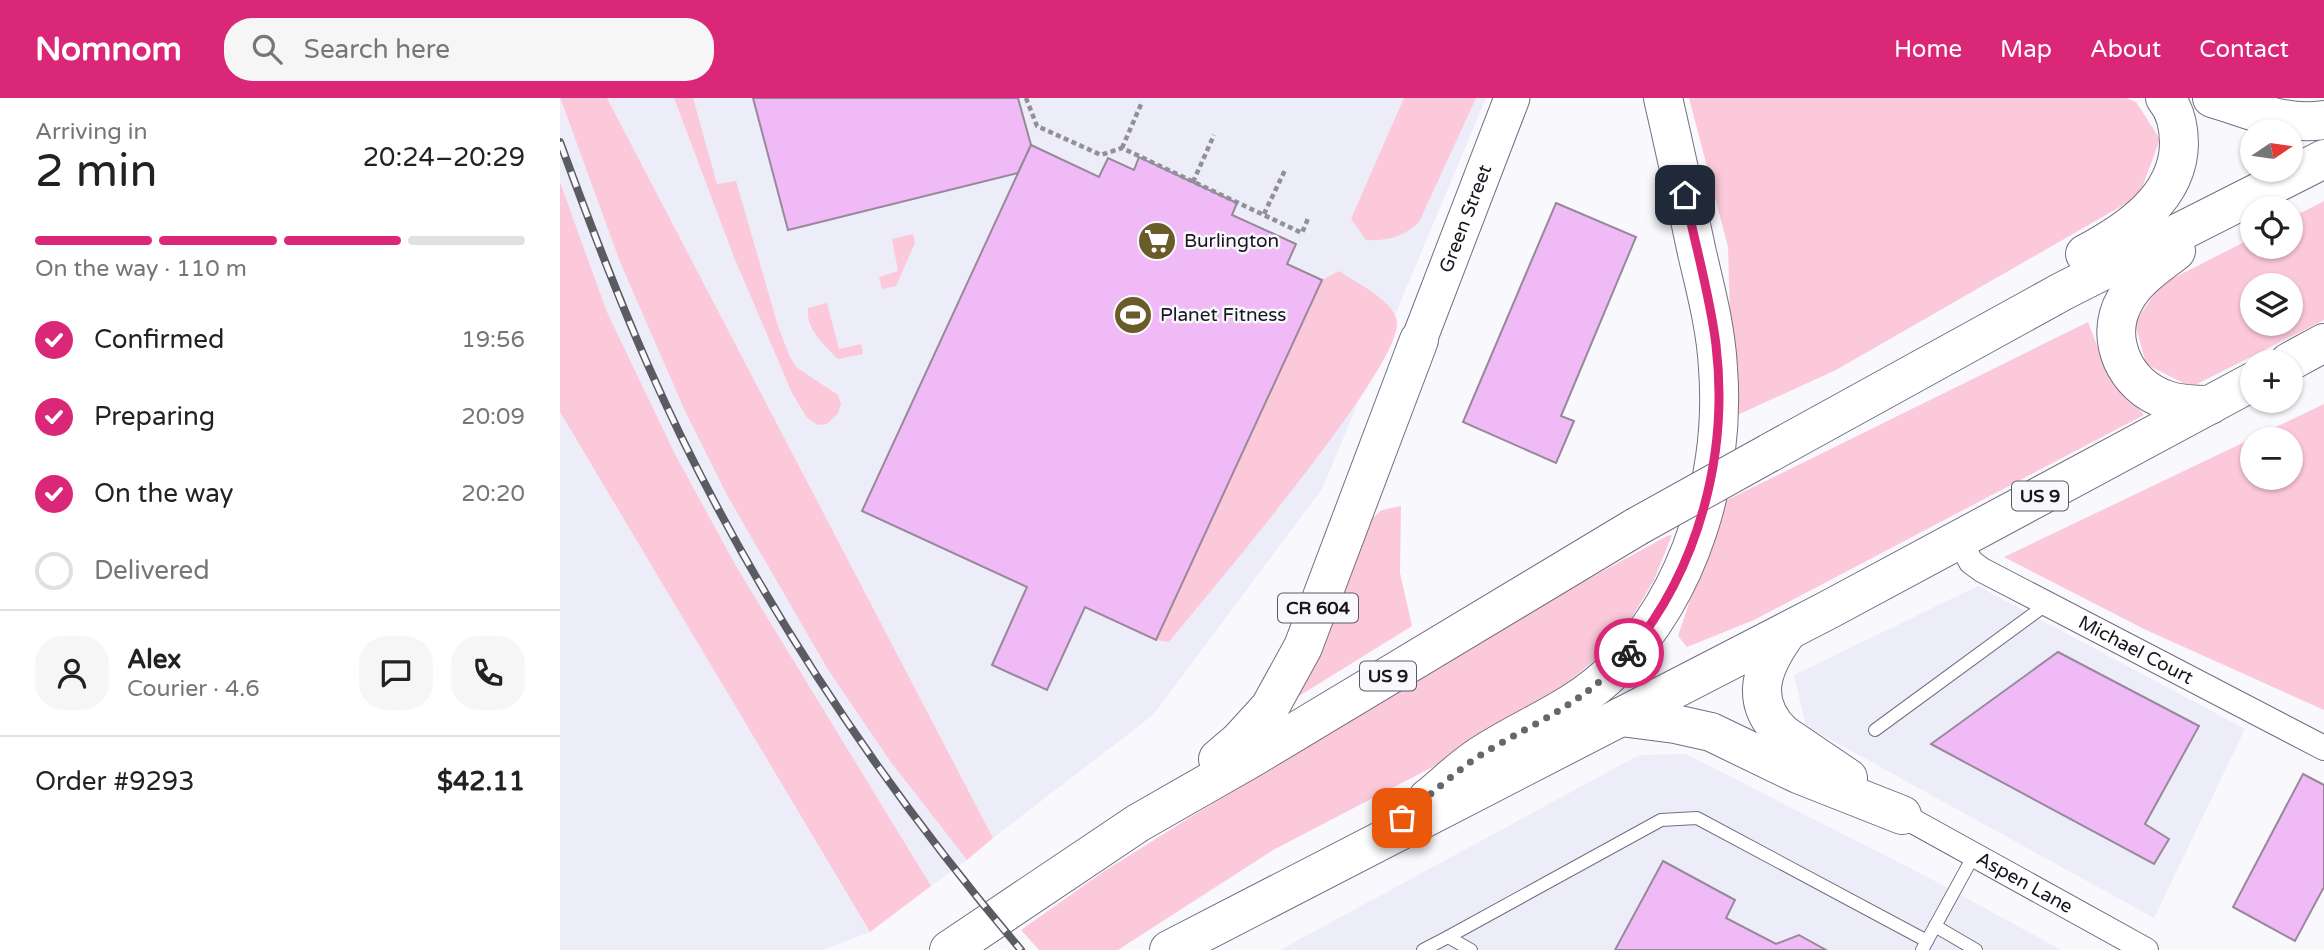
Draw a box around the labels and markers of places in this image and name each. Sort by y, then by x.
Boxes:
pin [1655,165,1715,225]
supermarket icon: Burlington [1136,220,1178,262]
place label: Burlington [1184,230,1279,252]
sports icon: Planet Fitness [1112,294,1154,336]
place label: Planet Fitness [1160,304,1286,326]
pin [1372,788,1432,848]

